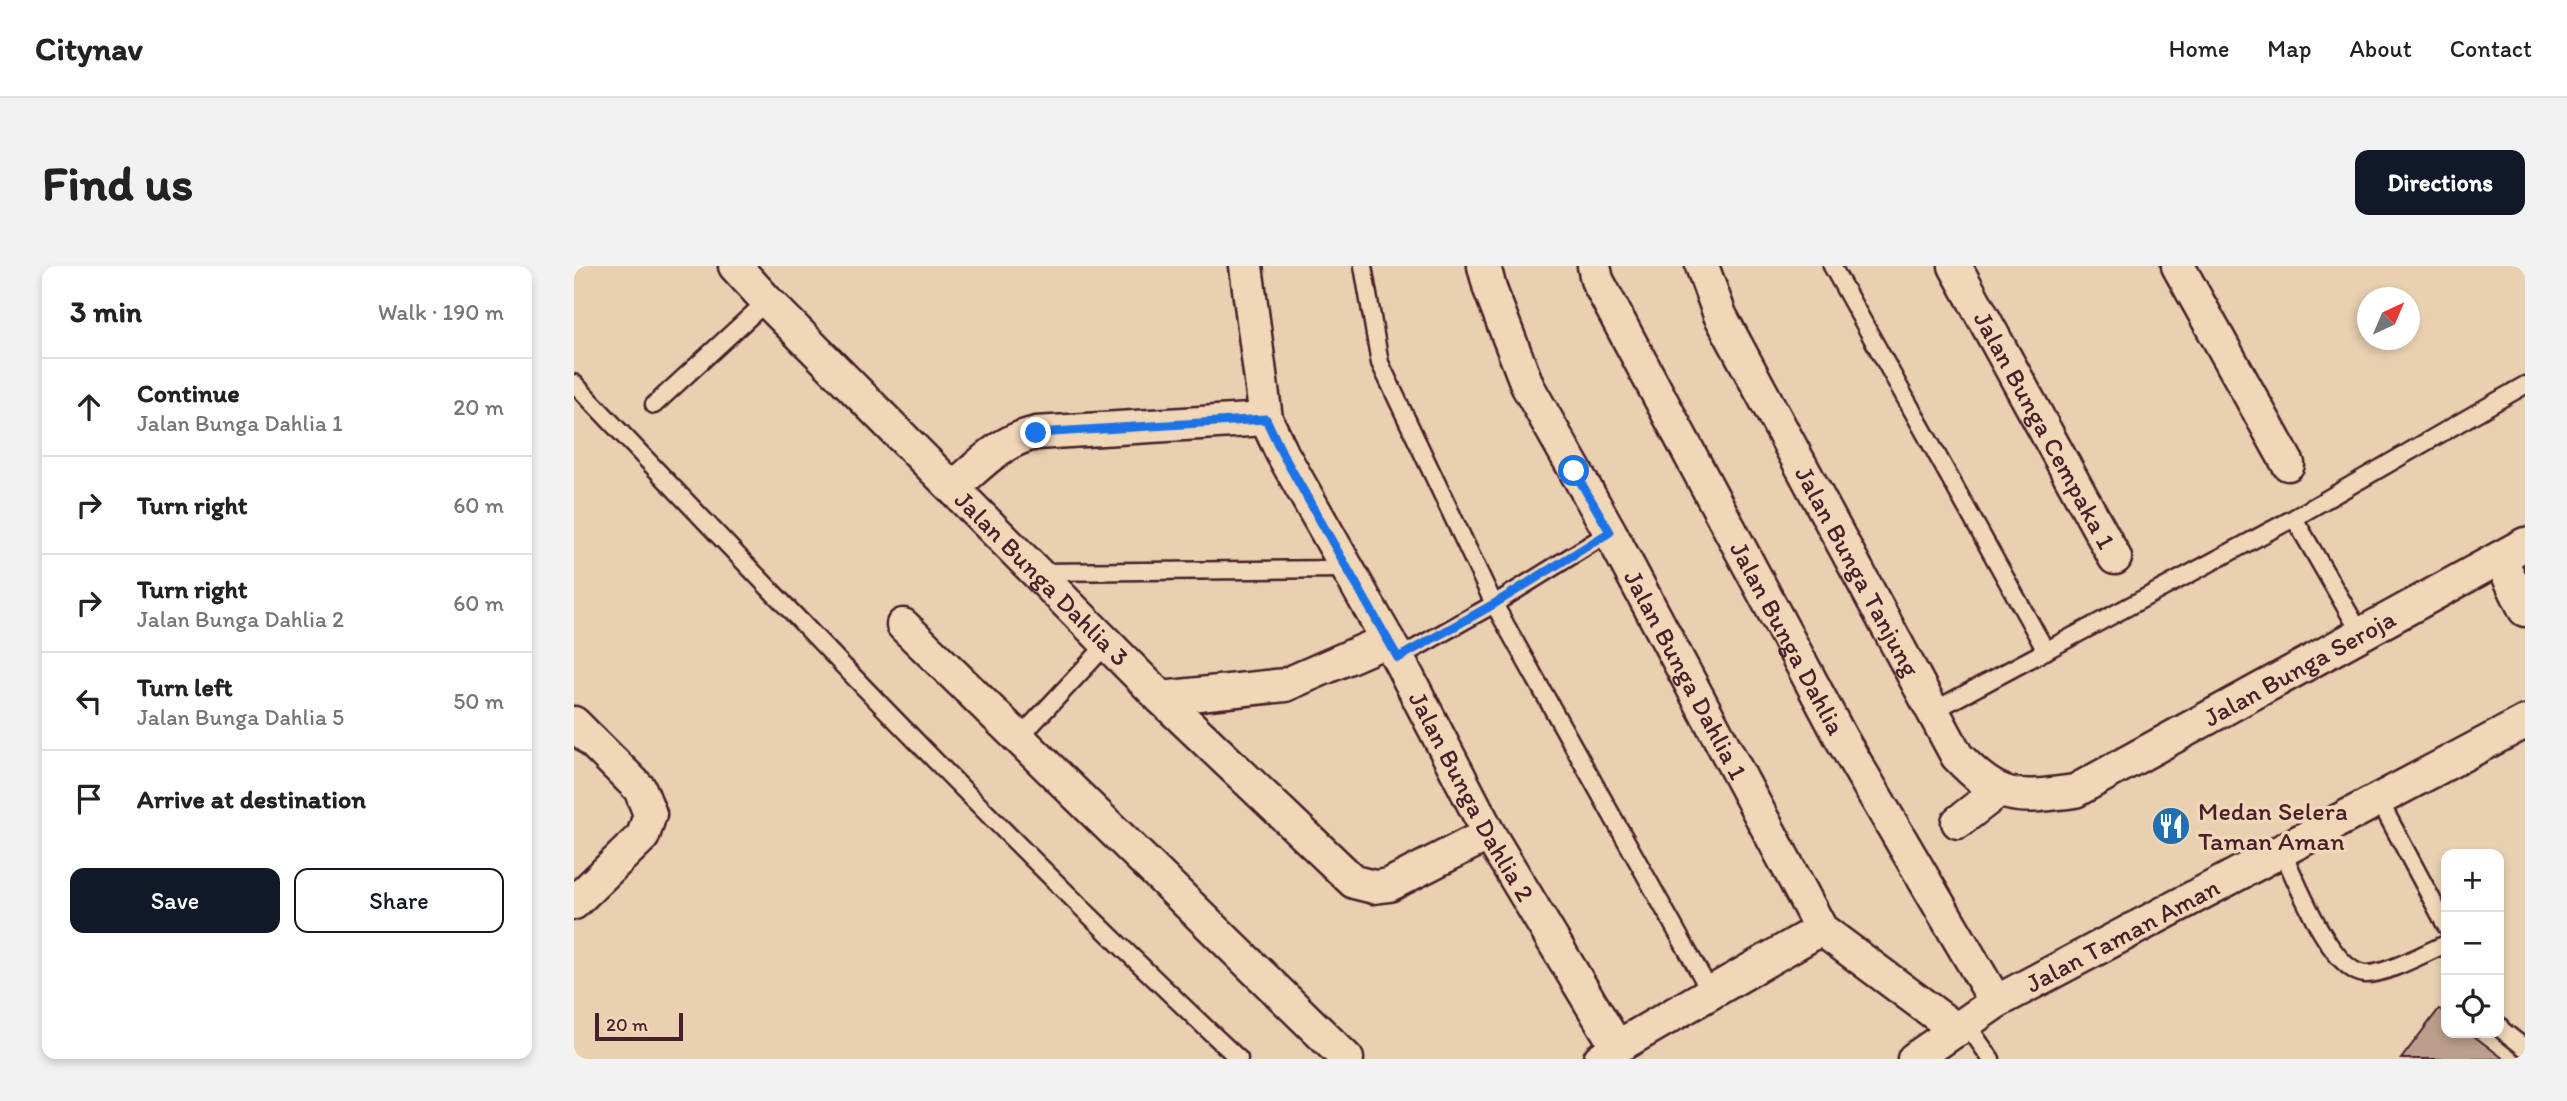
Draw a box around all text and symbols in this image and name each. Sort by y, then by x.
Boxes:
text: Citynav [35,29,143,68]
text: Home [2169,34,2229,63]
text: Map [2267,34,2311,63]
text: About [2349,34,2412,63]
text: Contact [2450,34,2532,63]
button: Directions [2355,150,2525,215]
text: Find us [42,153,193,212]
north arrow [2357,287,2420,350]
text: 3 min [70,293,142,330]
text: Walk · 190 m [378,298,504,326]
street label: Jalan Bunga Cempaka 1 [1967,306,2123,554]
text: Continue [137,377,240,409]
icon: ahead [70,388,108,426]
text: 20 m [453,393,504,421]
text: Jalan Bunga Dahlia 1 [137,409,343,437]
route end [1020,417,1051,448]
route start [1558,455,1589,486]
street label: Jalan Bunga Tanjung [1788,460,1928,683]
street label: Jalan Bunga Dahlia 3 [948,484,1136,673]
icon: right [70,486,108,524]
text: Turn right [137,489,248,521]
text: 60 m [453,491,504,519]
street label: Jalan Bunga Dahlia [1723,536,1853,741]
street label: Jalan Bunga Dahlia 1 [1617,564,1755,785]
text: Turn right [137,573,248,605]
icon: right [70,584,108,622]
text: 60 m [453,589,504,617]
street label: Jalan Bunga Seroja [2198,602,2401,733]
text: Jalan Bunga Dahlia 2 [137,605,344,633]
text: Turn left [137,671,233,703]
icon: left [70,682,108,720]
street label: Jalan Bunga Dahlia 2 [1402,686,1542,907]
text: 50 m [453,687,504,715]
text: Jalan Bunga Dahlia 5 [137,703,344,731]
icon: arrive [70,780,108,818]
text: Arrive at destination [137,783,366,815]
place label: Medan Selera Taman Aman [2198,795,2348,857]
restaurant icon: Medan Selera Taman Aman [2150,805,2192,847]
map controls [2441,849,2504,1038]
button: + [2441,849,2504,912]
button: Save [70,868,280,933]
button: Share [294,868,504,933]
street label: Jalan Taman Aman [2020,871,2225,999]
button: − [2441,912,2504,975]
button: locate [2441,975,2504,1038]
scale bar [595,1010,682,1042]
text: 20 m [606,1013,648,1036]

